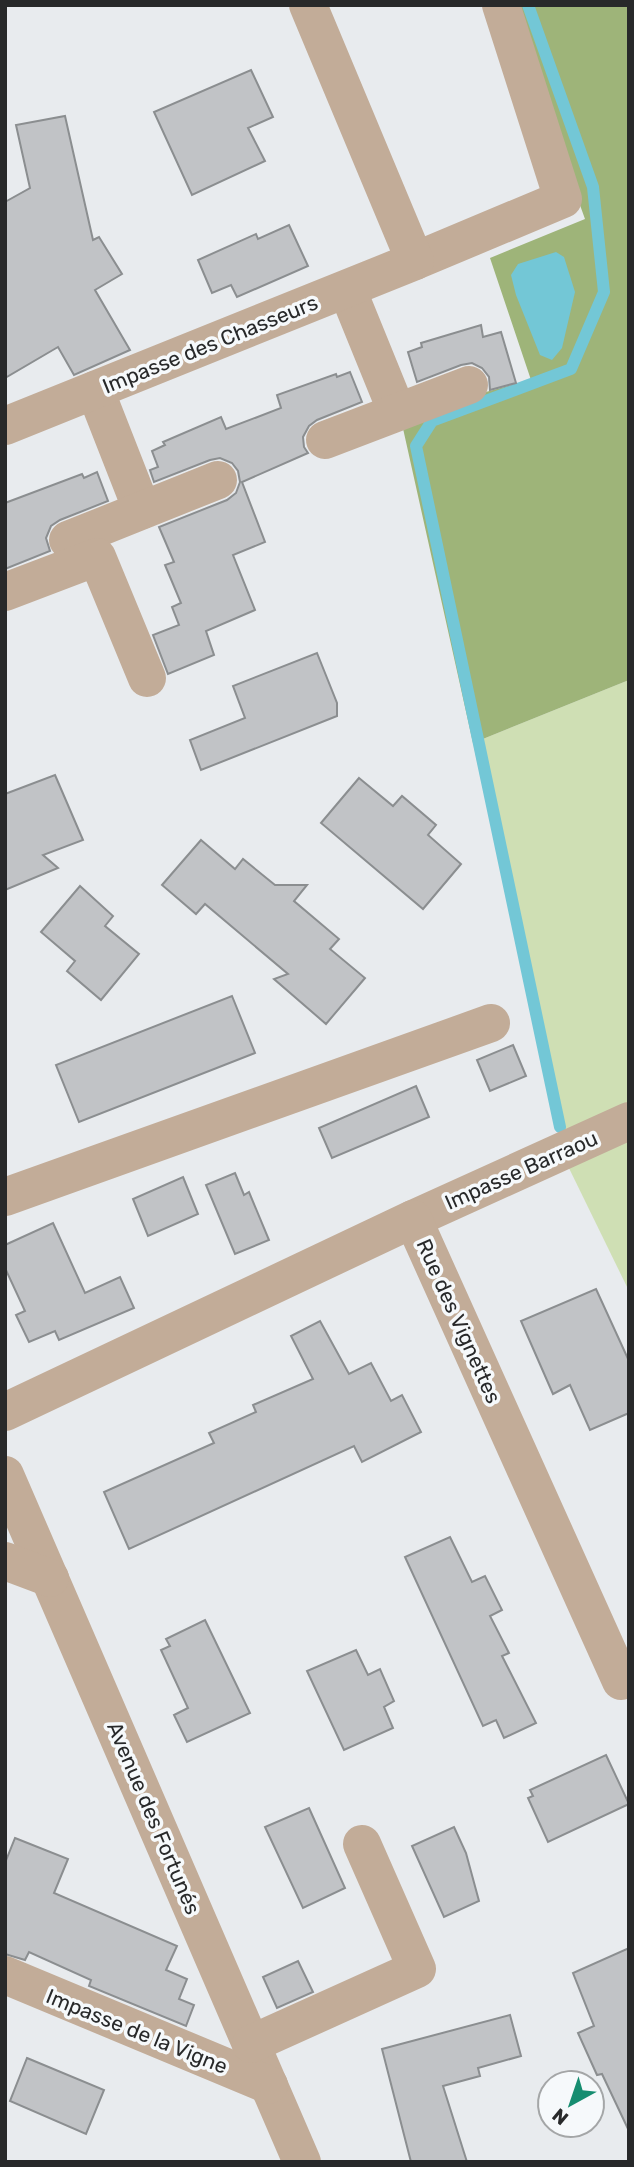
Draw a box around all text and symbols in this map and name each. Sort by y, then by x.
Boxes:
street label: Impasse des Chasseurs [99,289,321,399]
street label: Impasse Barraou [441,1125,601,1215]
street label: Rue des Vignettes [411,1235,507,1407]
street label: Avenue des Fortunés [102,1718,206,1918]
street label: Impasse de la Vigne [43,1983,231,2079]
north arrow [536,2069,606,2139]
text: N [548,2103,573,2130]

